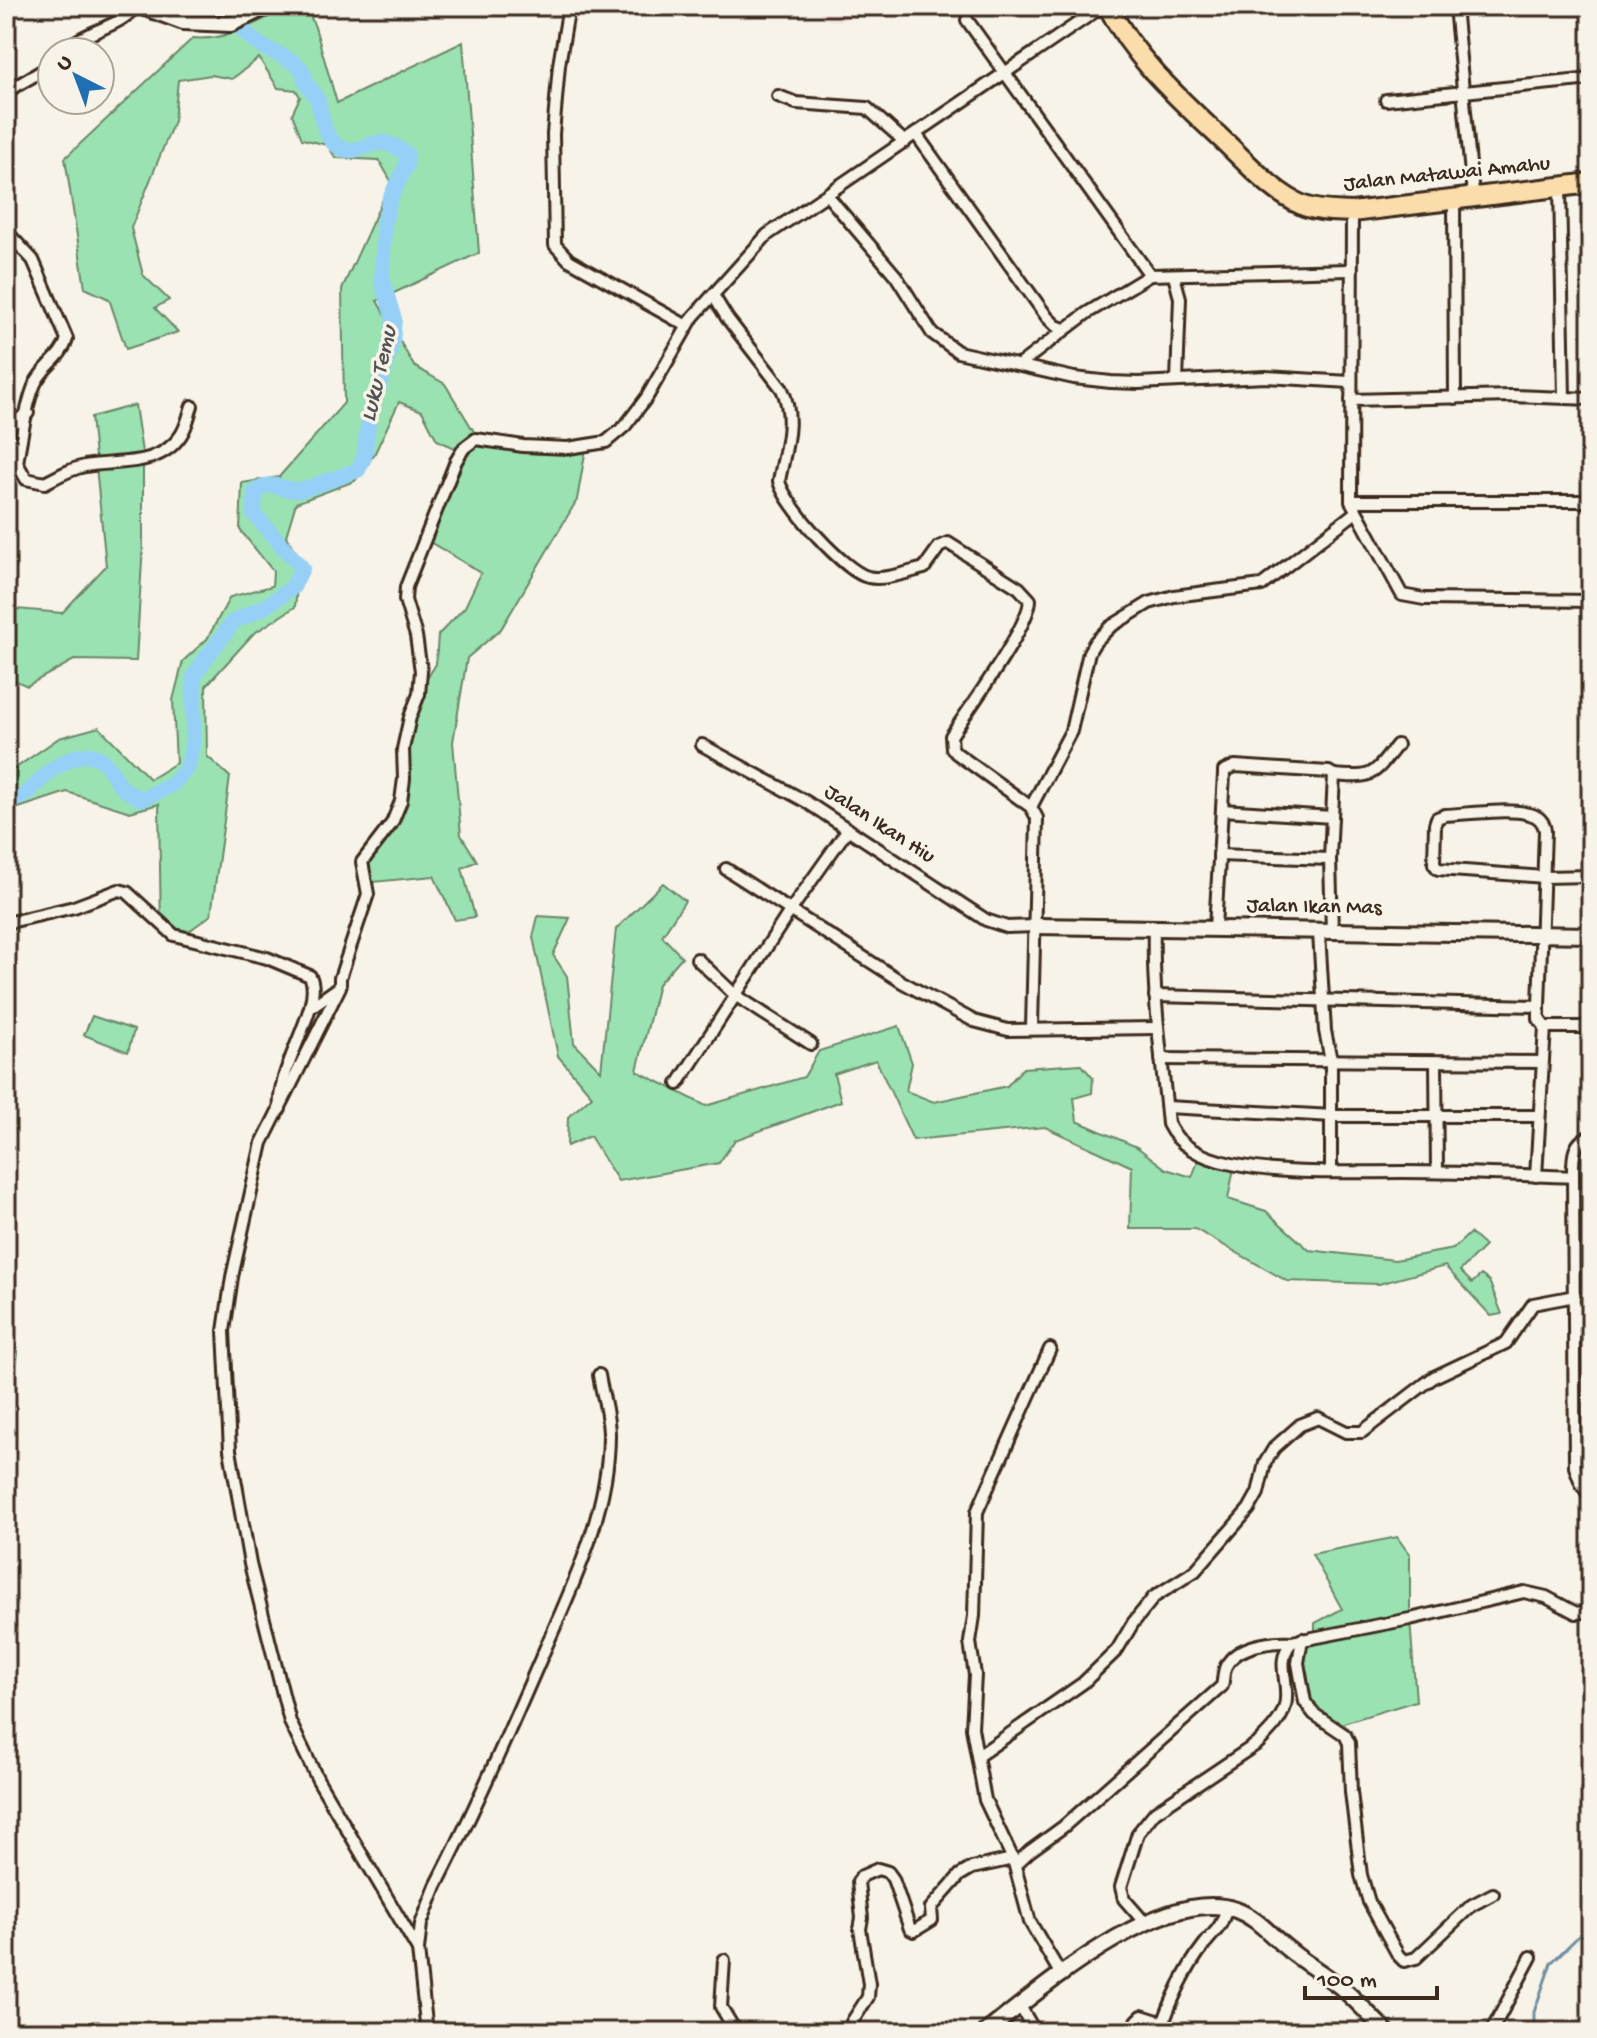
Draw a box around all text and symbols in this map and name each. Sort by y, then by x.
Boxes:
north arrow [36,36,116,116]
text: U [52,50,79,78]
street label: Jalan Matawai Amahu [1342,151,1552,199]
water label: Luku Temu [355,321,405,425]
street label: Jalan Ikan Hiu [819,779,939,871]
street label: Jalan Ikan Mas [1246,894,1383,922]
scale bar [1305,1950,1437,2000]
text: 100 m [1316,1967,1377,1996]

